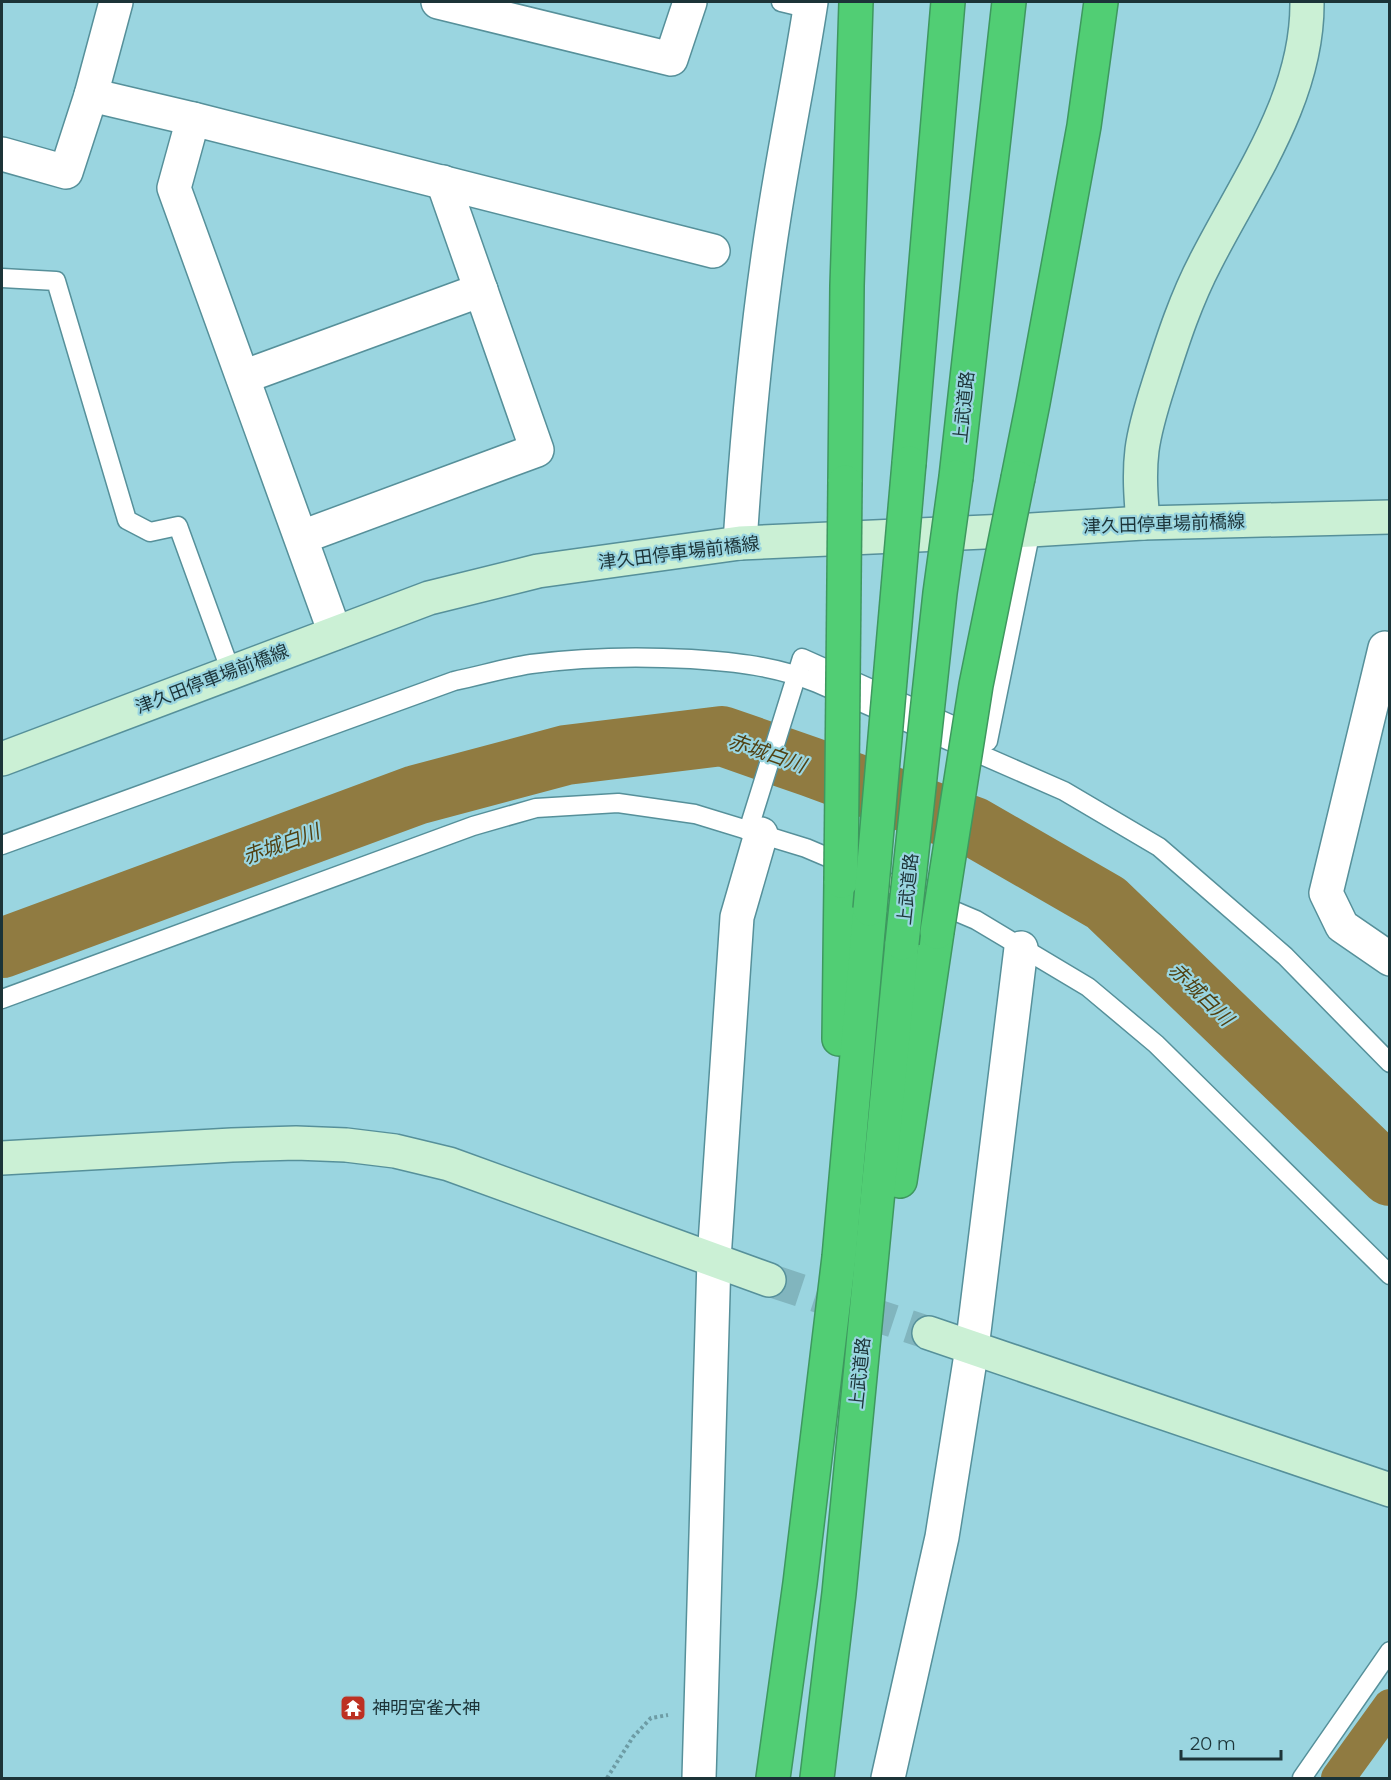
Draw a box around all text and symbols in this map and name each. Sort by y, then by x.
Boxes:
street label: 上武道路 [949,370,979,444]
street label: 津久田停車場前橋線 [1083,510,1245,538]
street label: 津久田停車場前橋線 [597,532,761,574]
street label: 津久田停車場前橋線 [132,640,292,718]
water label: 赤城白川 [725,729,811,778]
water label: 赤城白川 [239,818,325,869]
street label: 上武道路 [893,852,923,926]
water label: 赤城白川 [1164,958,1240,1032]
street label: 上武道路 [845,1336,875,1410]
temple icon: 神明宮雀大神 [338,1693,368,1723]
place label: 神明宮雀大神 [372,1697,480,1719]
scale bar [1181,1723,1282,1761]
text: 20 m [1190,1733,1236,1755]

